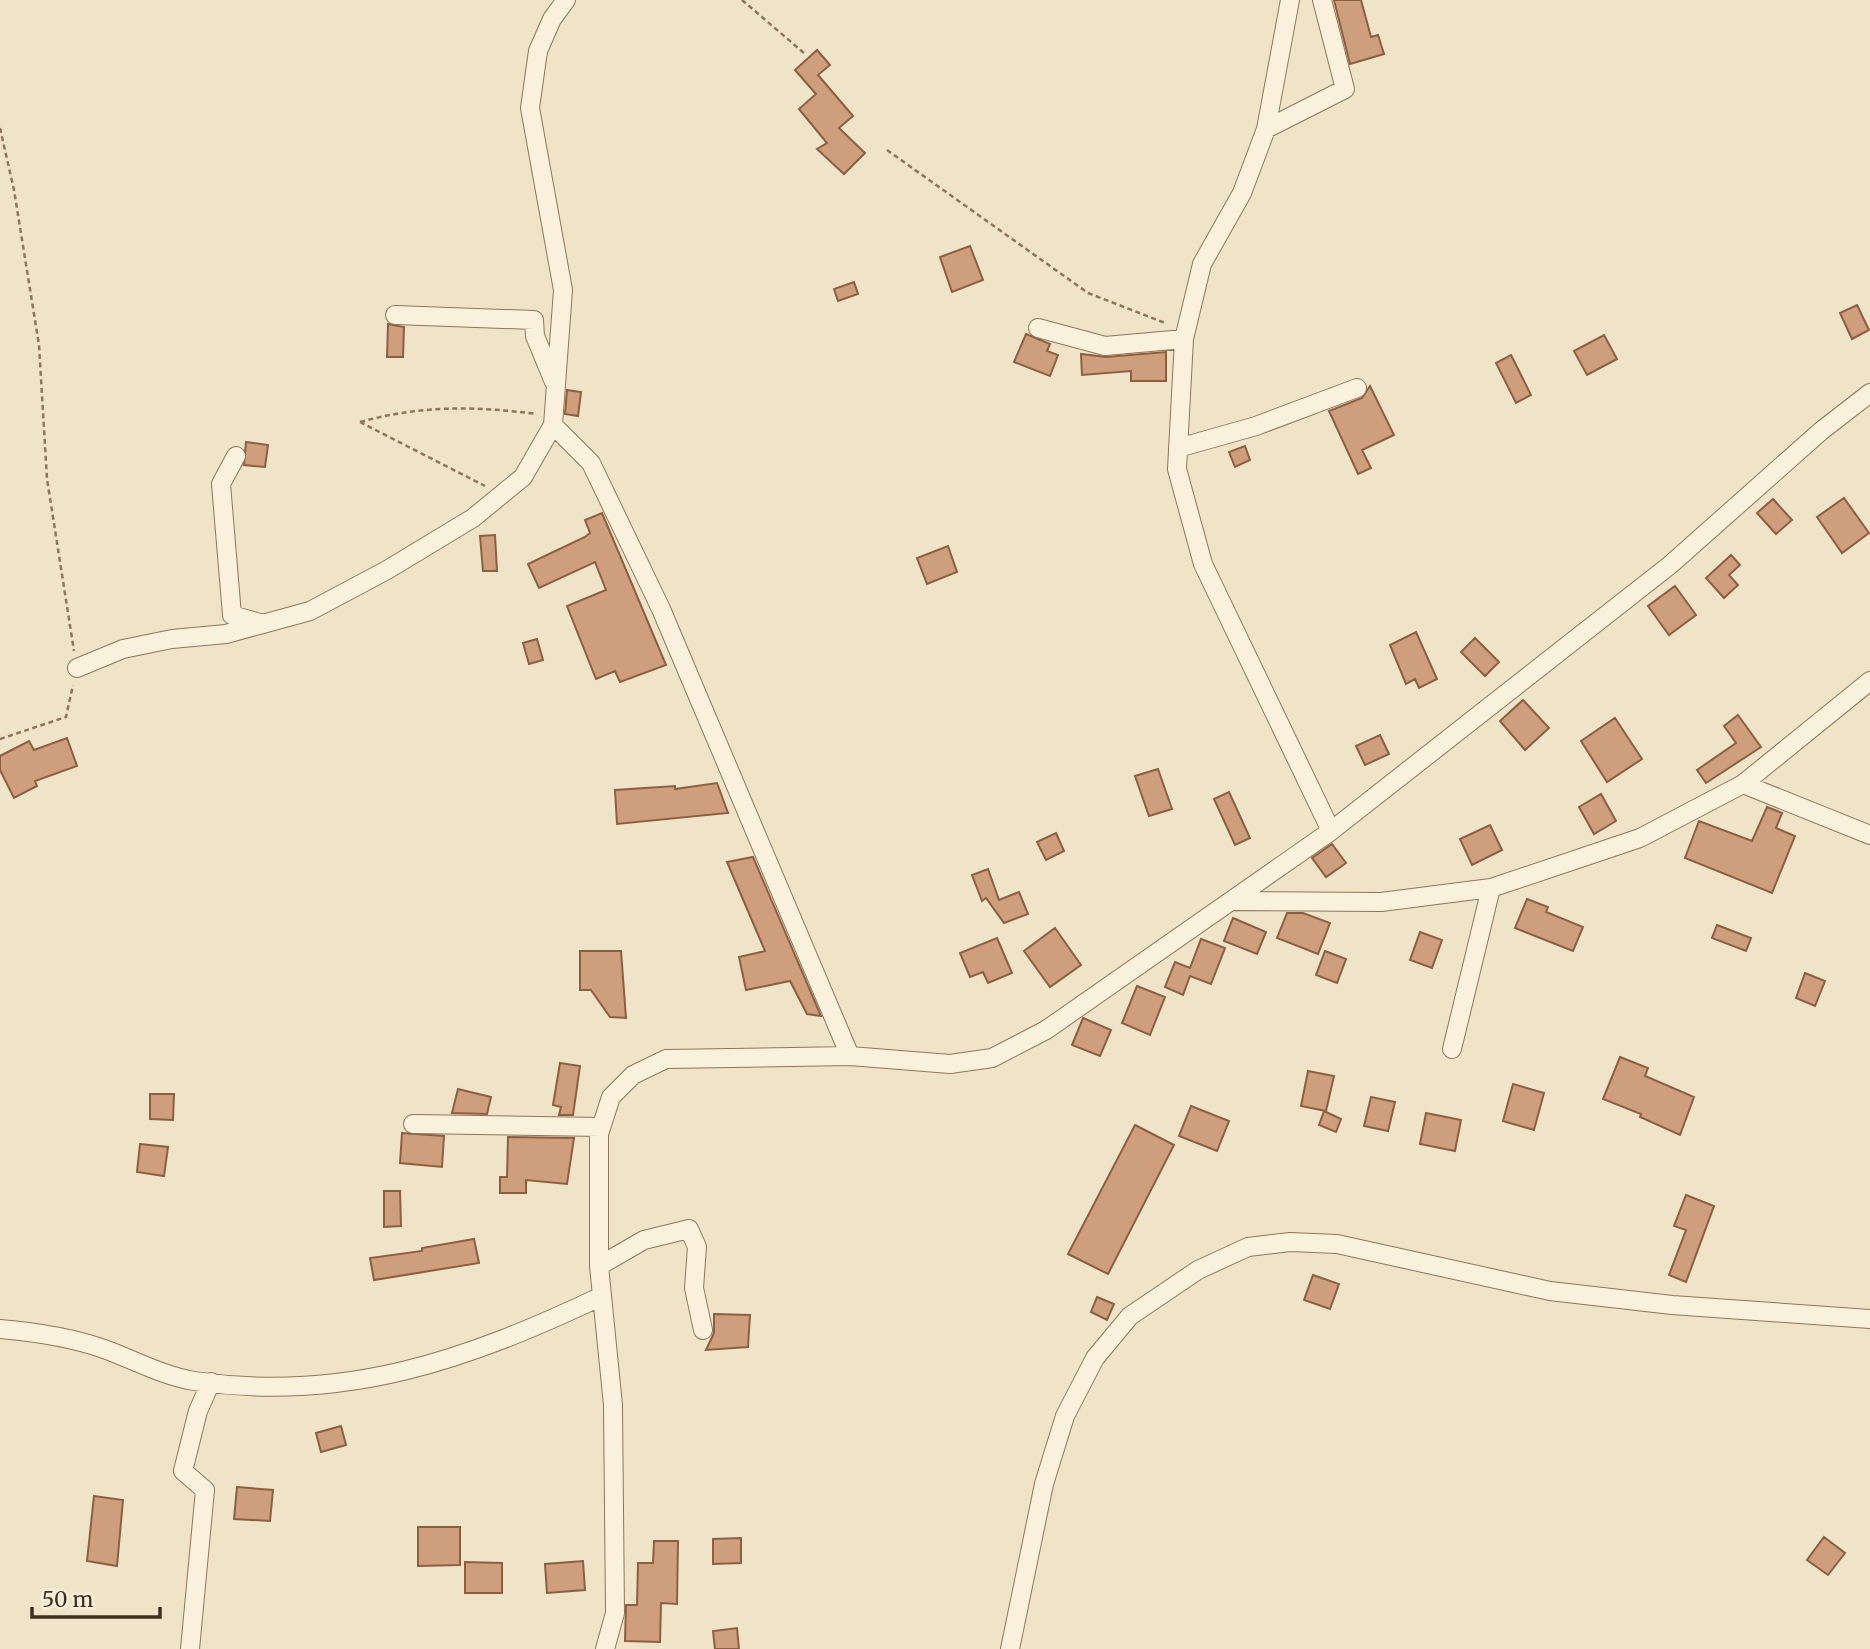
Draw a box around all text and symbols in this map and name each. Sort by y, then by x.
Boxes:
scale bar [32,1576,159,1620]
text: 50 m [42,1586,93,1613]

